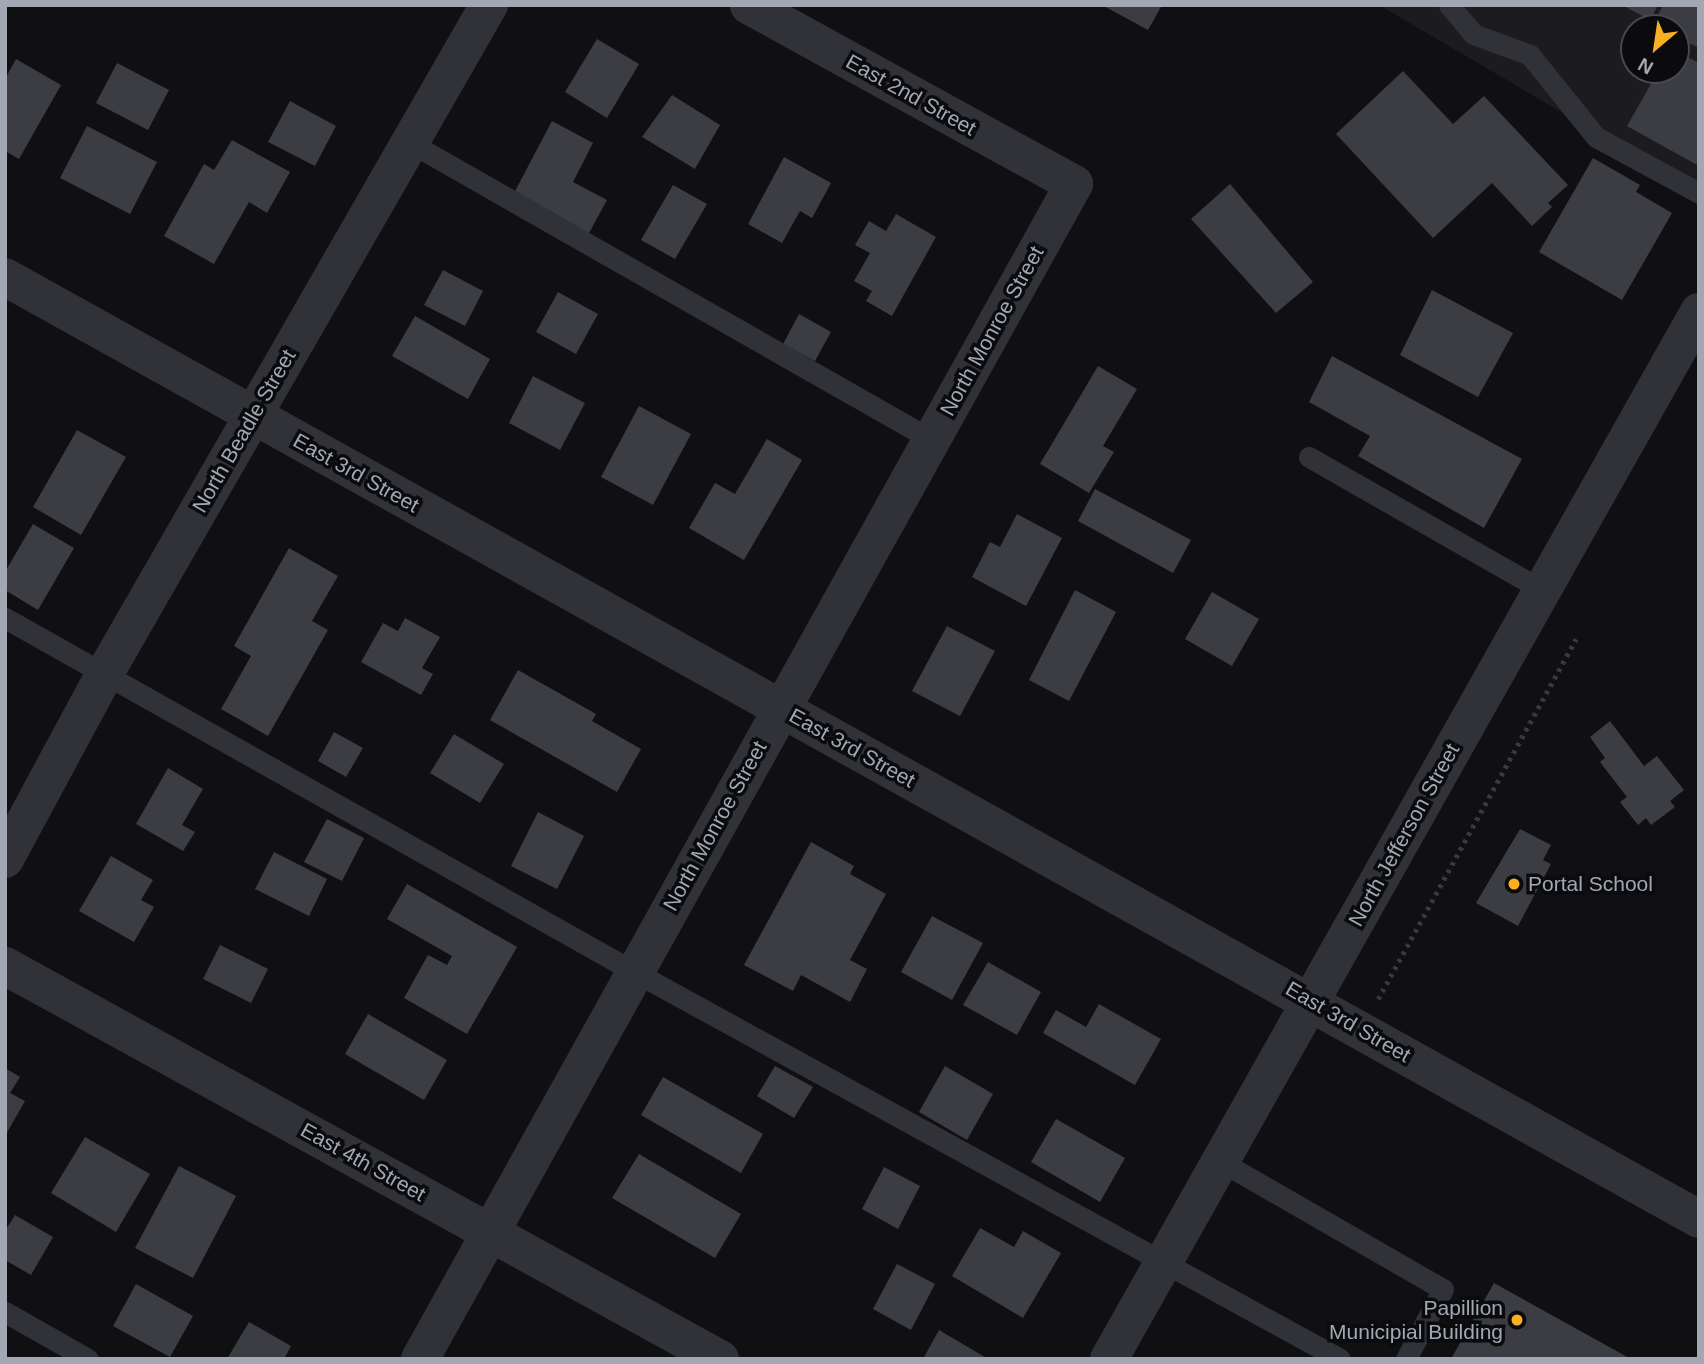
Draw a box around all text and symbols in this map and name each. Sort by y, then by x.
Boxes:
north arrow [1620,14,1690,84]
street label: East 2nd Street [842,49,980,141]
text: N [1634,54,1657,79]
street label: North Monroe Street [935,242,1049,420]
street label: North Beadle Street [187,345,301,517]
street label: East 3rd Street [289,428,423,518]
street label: East 3rd Street [785,703,919,793]
street label: North Monroe Street [658,737,772,915]
street label: North Jefferson Street [1343,739,1465,931]
place label: Portal School [1528,871,1653,897]
marker: Portal School [1506,876,1522,892]
street label: East 3rd Street [1281,976,1415,1068]
street label: East 4th Street [296,1117,430,1207]
place label: Papillion Municipial Building [1329,1295,1503,1345]
marker: Papillion Municipial Building [1509,1312,1525,1328]

